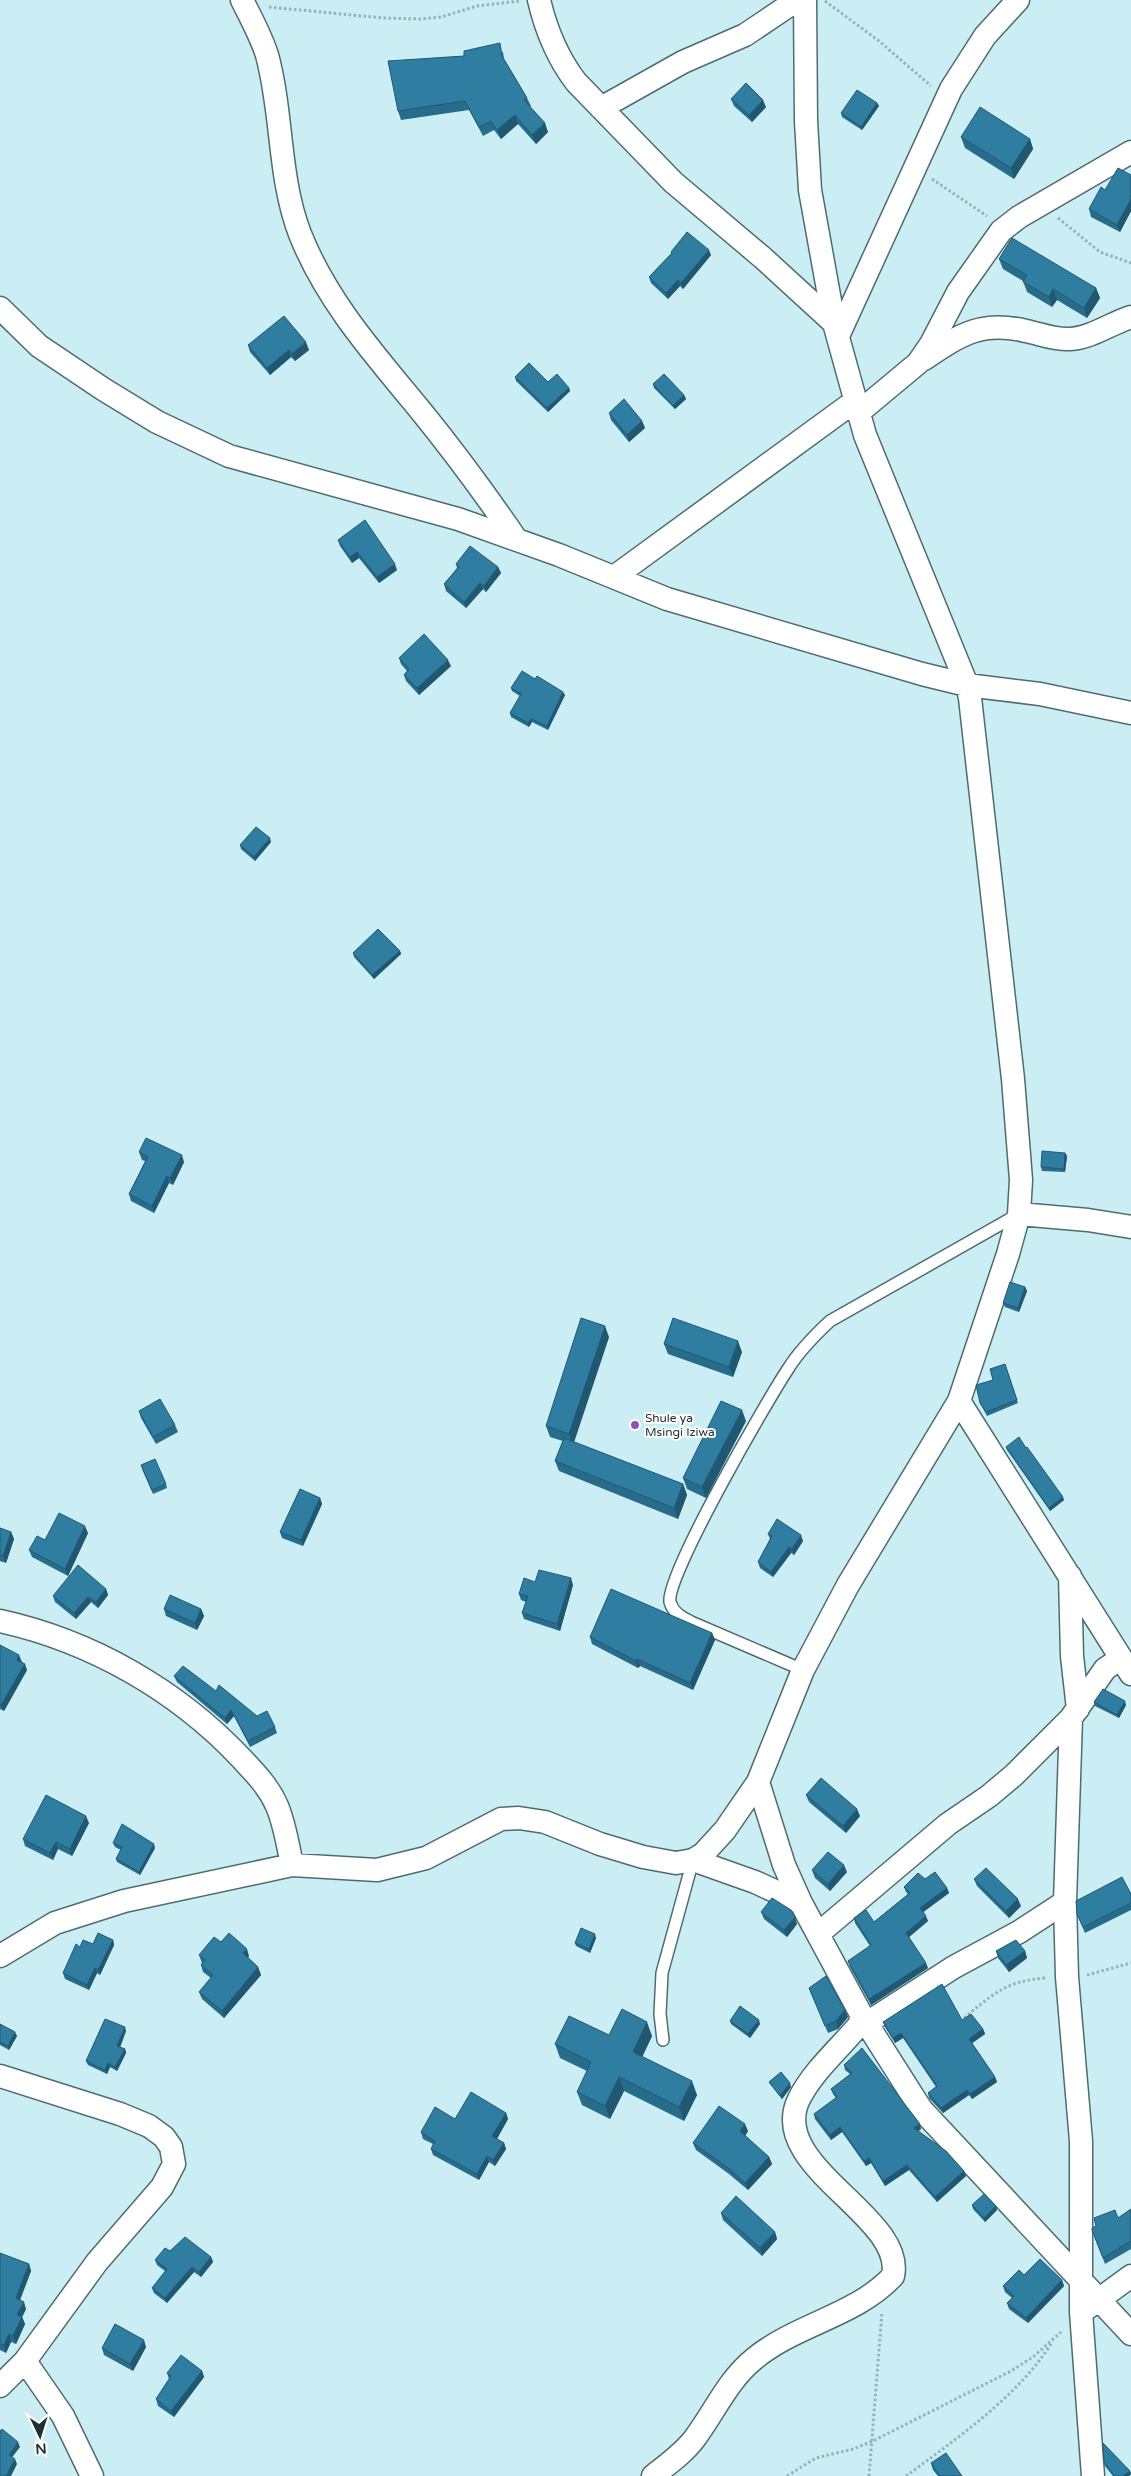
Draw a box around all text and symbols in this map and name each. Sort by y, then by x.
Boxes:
place label: Shule ya Msingi Iziwa [645,1411,715,1439]
marker: Shule ya Msingi Iziwa [629,1419,641,1431]
north arrow [15,2411,65,2461]
text: N [35,2440,47,2457]

